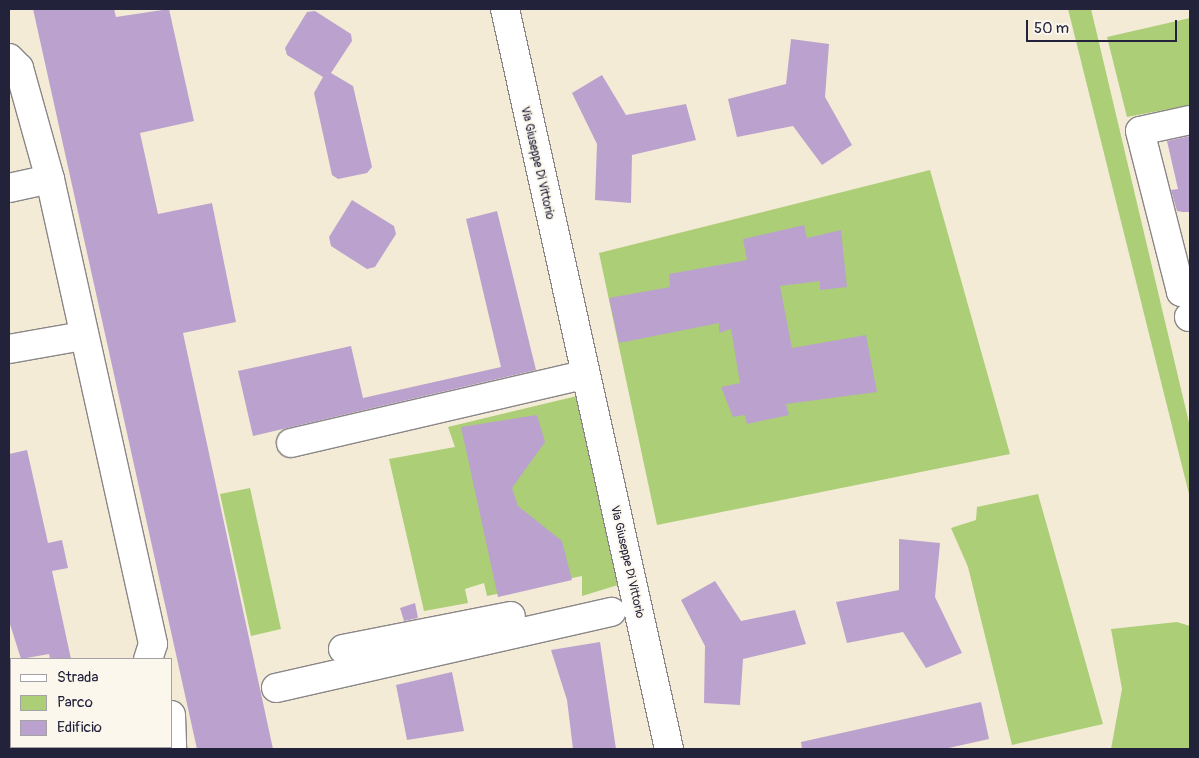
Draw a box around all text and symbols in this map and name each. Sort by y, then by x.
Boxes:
scale bar [1029,10,1180,42]
text: 50 m [1034,19,1069,38]
street label: Via Giuseppe Di Vittorio [517,105,557,221]
street label: Via Giuseppe Di Vittorio [607,504,647,620]
legend [10,658,172,748]
text: Strada [57,668,98,687]
text: Parco [57,693,93,712]
text: Edificio [57,718,102,737]

